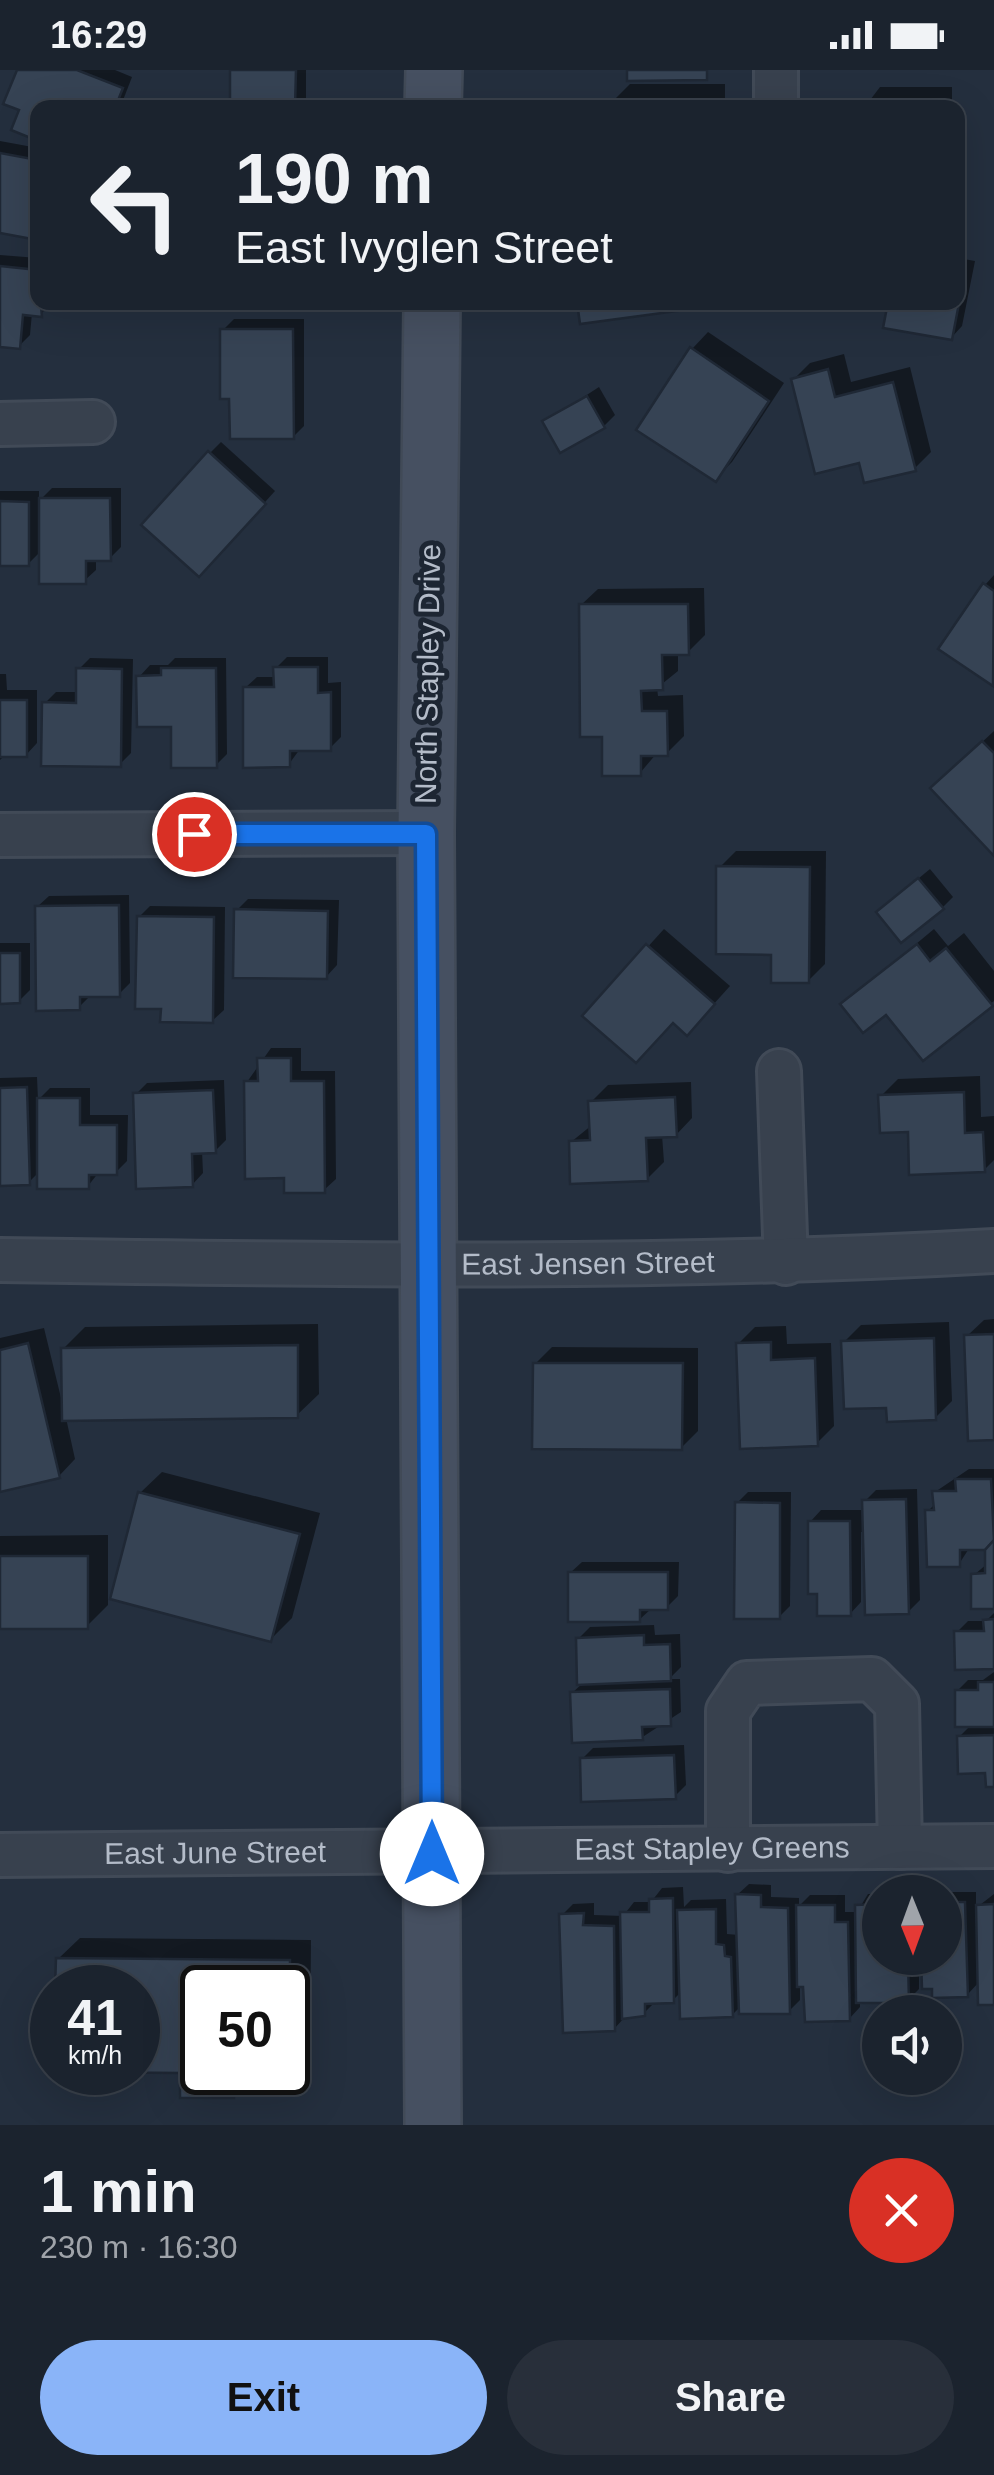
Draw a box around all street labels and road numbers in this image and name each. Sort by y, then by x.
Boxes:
street label: North Stapley Drive [409,544,446,804]
street label: East Jensen Street [461,1245,716,1281]
street label: East Stapley Greens [574,1830,850,1866]
street label: East June Street [104,1835,327,1870]

